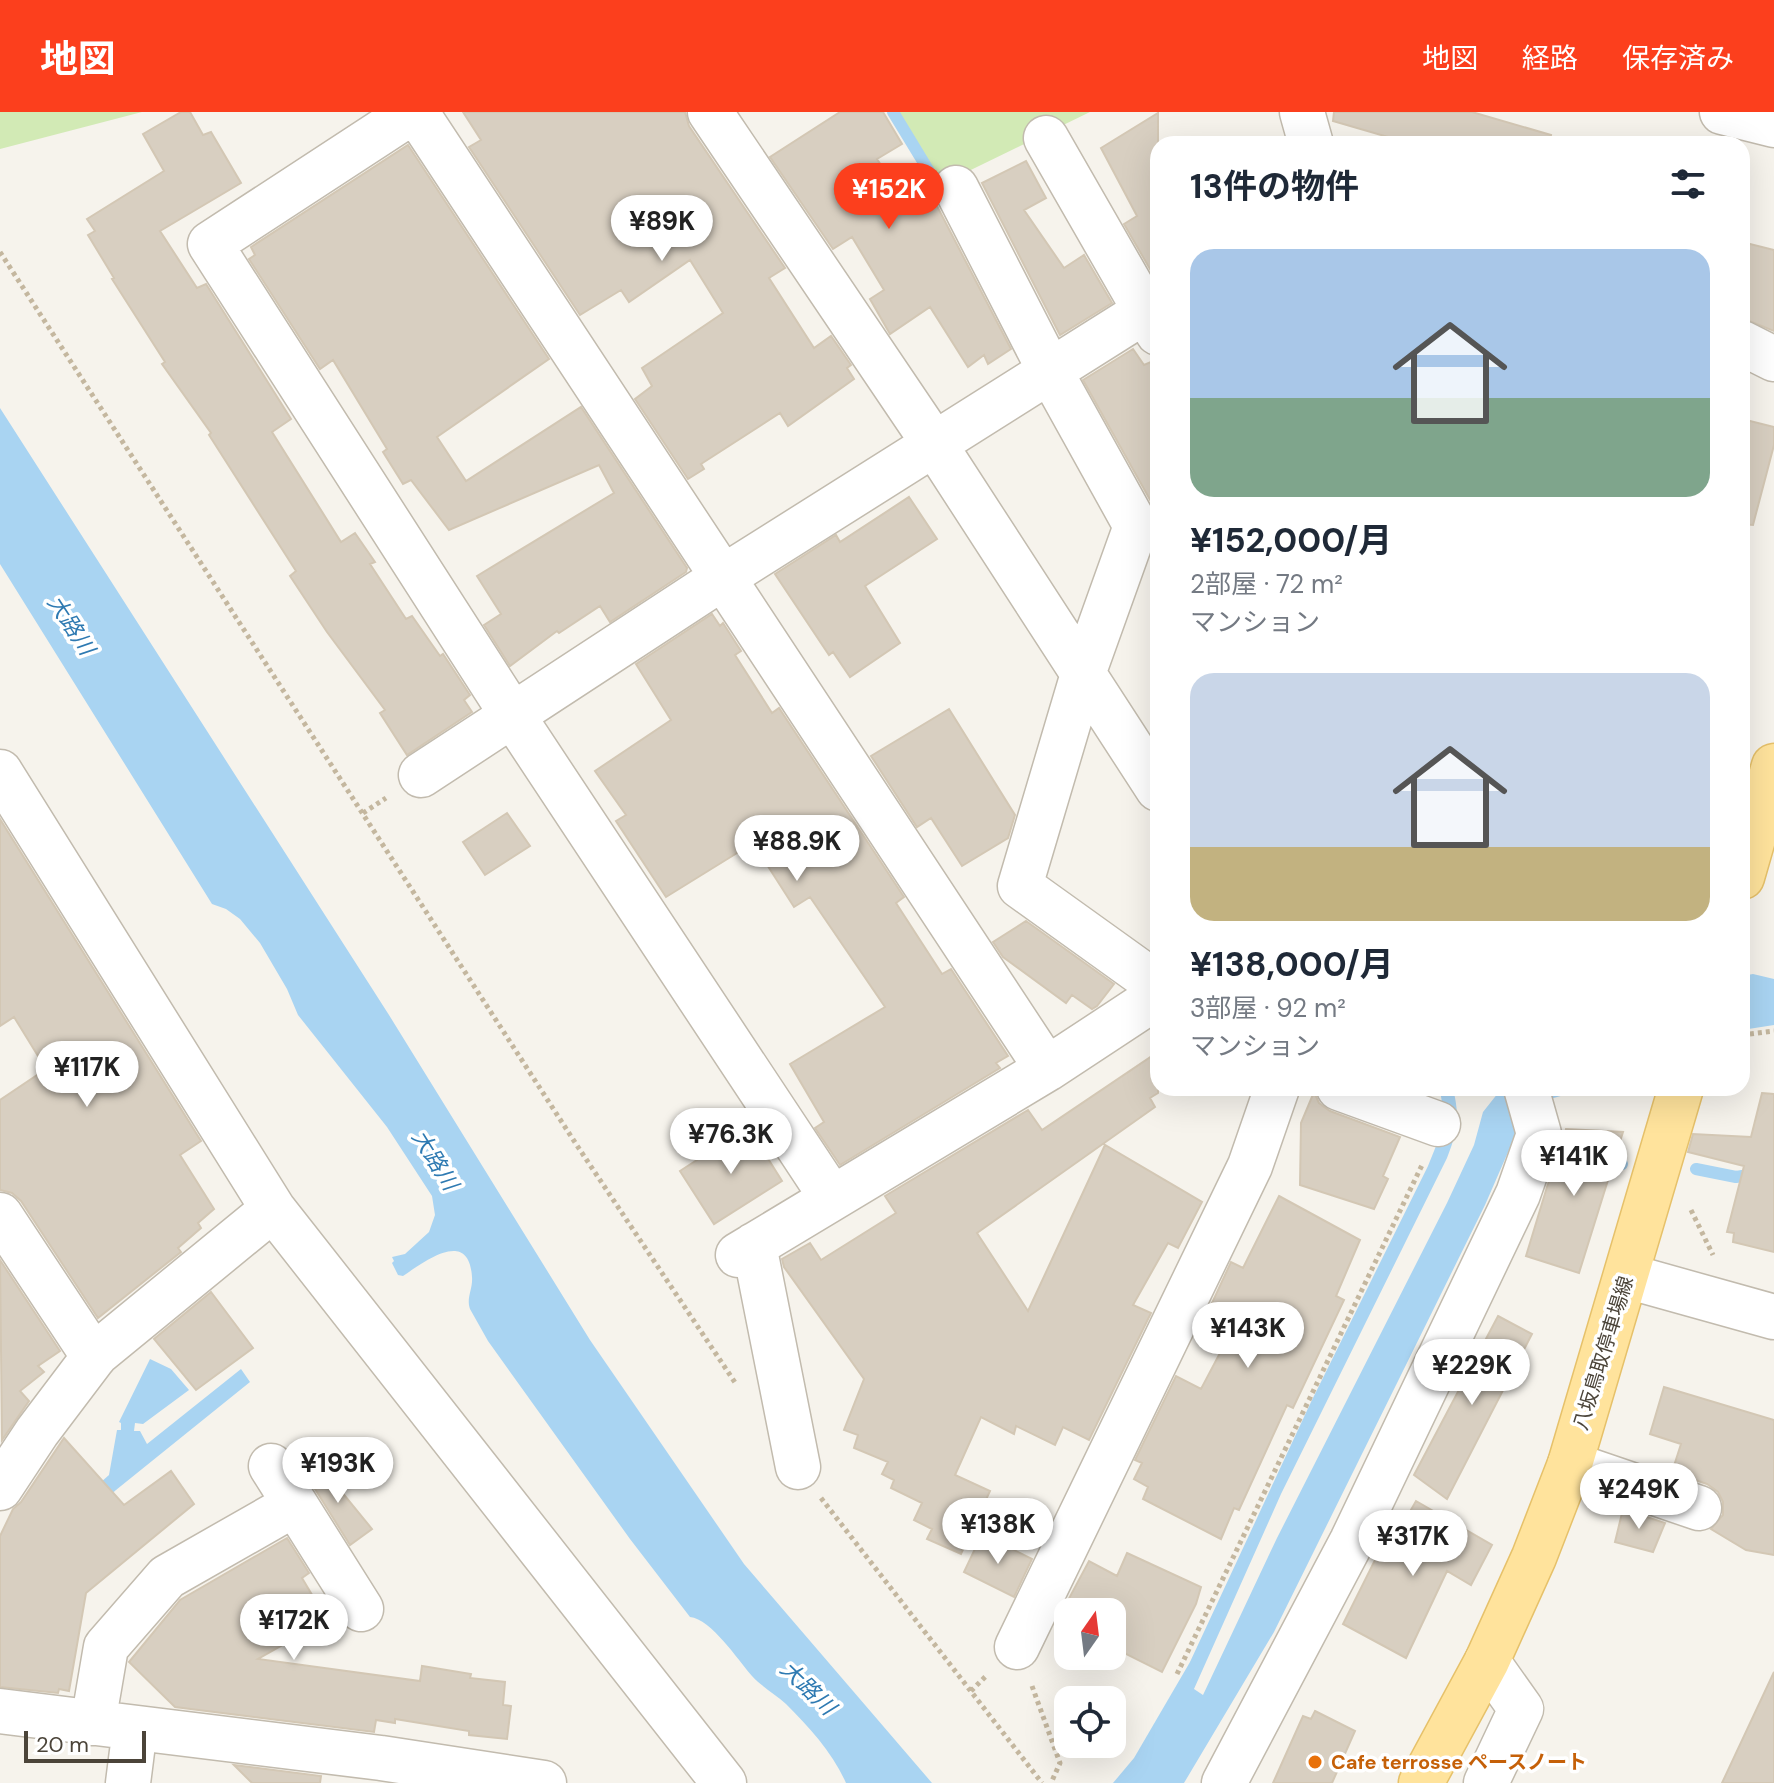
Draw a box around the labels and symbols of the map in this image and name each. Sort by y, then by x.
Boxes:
pin: ¥152K [833,163,945,231]
pin: ¥89K [615,195,709,263]
water label: 大路川 [41,589,102,662]
pin: ¥88.9K [732,815,862,883]
pin: ¥117K [31,1041,143,1109]
pin: ¥76.3K [666,1108,796,1176]
water label: 大路川 [405,1124,466,1197]
pin: ¥141K [1518,1130,1630,1198]
street label: 八坂鳥取停車場線 [1567,1273,1639,1433]
pin: ¥143K [1192,1302,1304,1370]
pin: ¥229K [1416,1339,1528,1407]
pin: ¥193K [282,1437,394,1505]
pin: ¥249K [1583,1463,1695,1531]
pin: ¥138K [942,1498,1054,1566]
pin: ¥317K [1357,1510,1469,1578]
pin: ¥172K [238,1594,350,1662]
north arrow [1054,1598,1126,1670]
water label: 大路川 [774,1655,843,1723]
scale bar [24,1727,146,1763]
place label: Cafe terrosse ペースノート [1331,1749,1587,1775]
marker: Cafe terrosse ペースノート [1306,1753,1324,1771]

